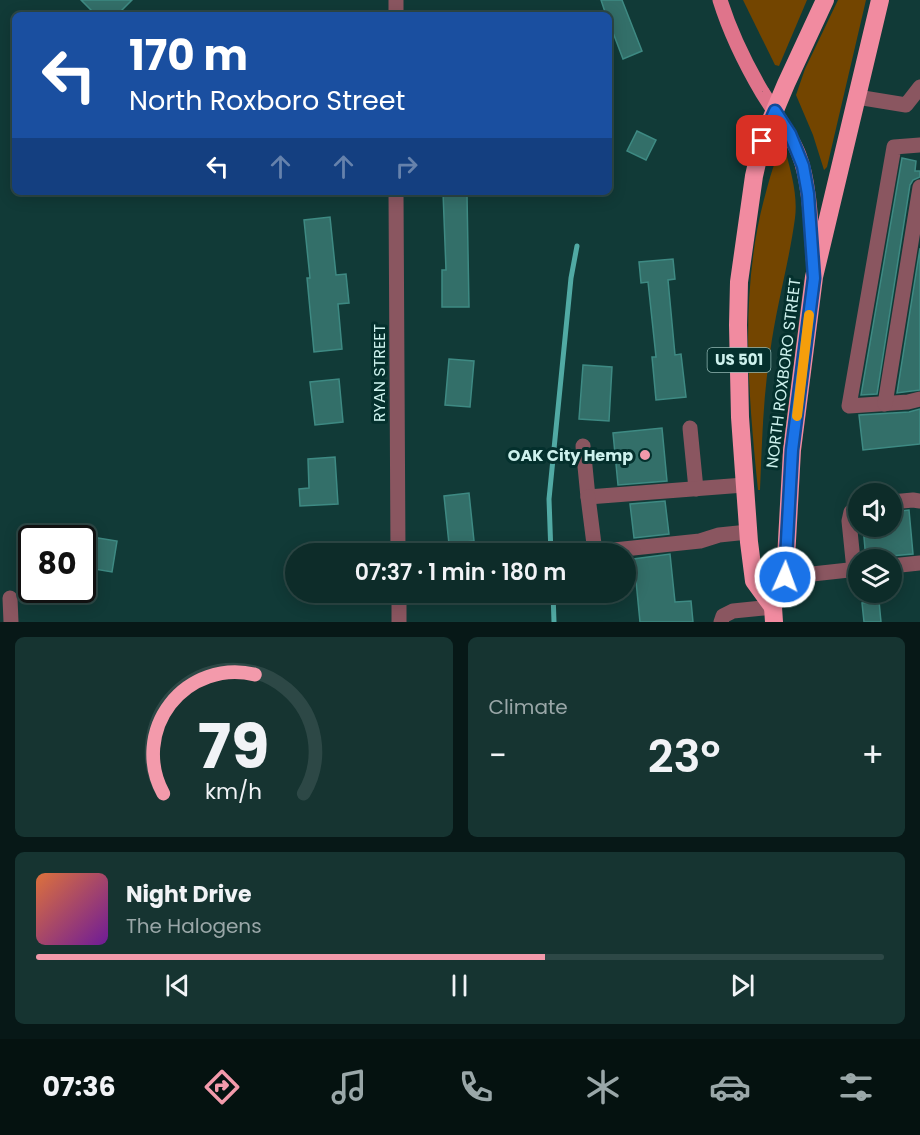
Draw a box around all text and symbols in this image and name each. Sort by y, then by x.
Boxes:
text: 170 m [129,26,248,85]
icon: left [30,36,108,114]
text: North Roxboro Street [129,82,405,119]
pin [736,115,787,166]
icon: arrive [745,124,778,157]
icon: left [201,150,234,183]
icon: ahead [264,150,297,183]
icon: ahead [327,150,360,183]
icon: right [390,150,423,183]
street label: NORTH ROXBORO STREET [760,276,807,470]
street label: RYAN STREET [368,324,391,422]
road number: US 501 [708,348,771,372]
place label: OAK City Hemp [508,444,633,467]
marker: OAK City Hemp [638,448,652,462]
map controls [848,483,902,603]
button: sound [848,483,902,537]
speed limit sign: 80 [18,525,96,603]
position arrow [753,545,817,609]
button: layers [848,549,902,603]
text: 07:37 · 1 min · 180 m [355,557,566,588]
text: Climate [489,693,568,721]
text: 79 [198,702,270,790]
text: 23° [648,725,720,788]
text: − [489,732,507,779]
text: + [861,732,884,779]
text: km/h [205,776,262,807]
text: Night Drive [126,879,252,910]
text: The Halogens [126,912,262,940]
icon: previous [161,969,194,1002]
icon: pause [443,969,476,1002]
icon: next [726,969,759,1002]
icon: directions [201,1066,243,1108]
icon: music [328,1066,370,1108]
icon: phone [455,1066,497,1108]
icon: climate [582,1066,624,1108]
icon: car [709,1066,751,1108]
icon: filters [835,1066,877,1108]
text: 07:36 [42,1068,116,1105]

